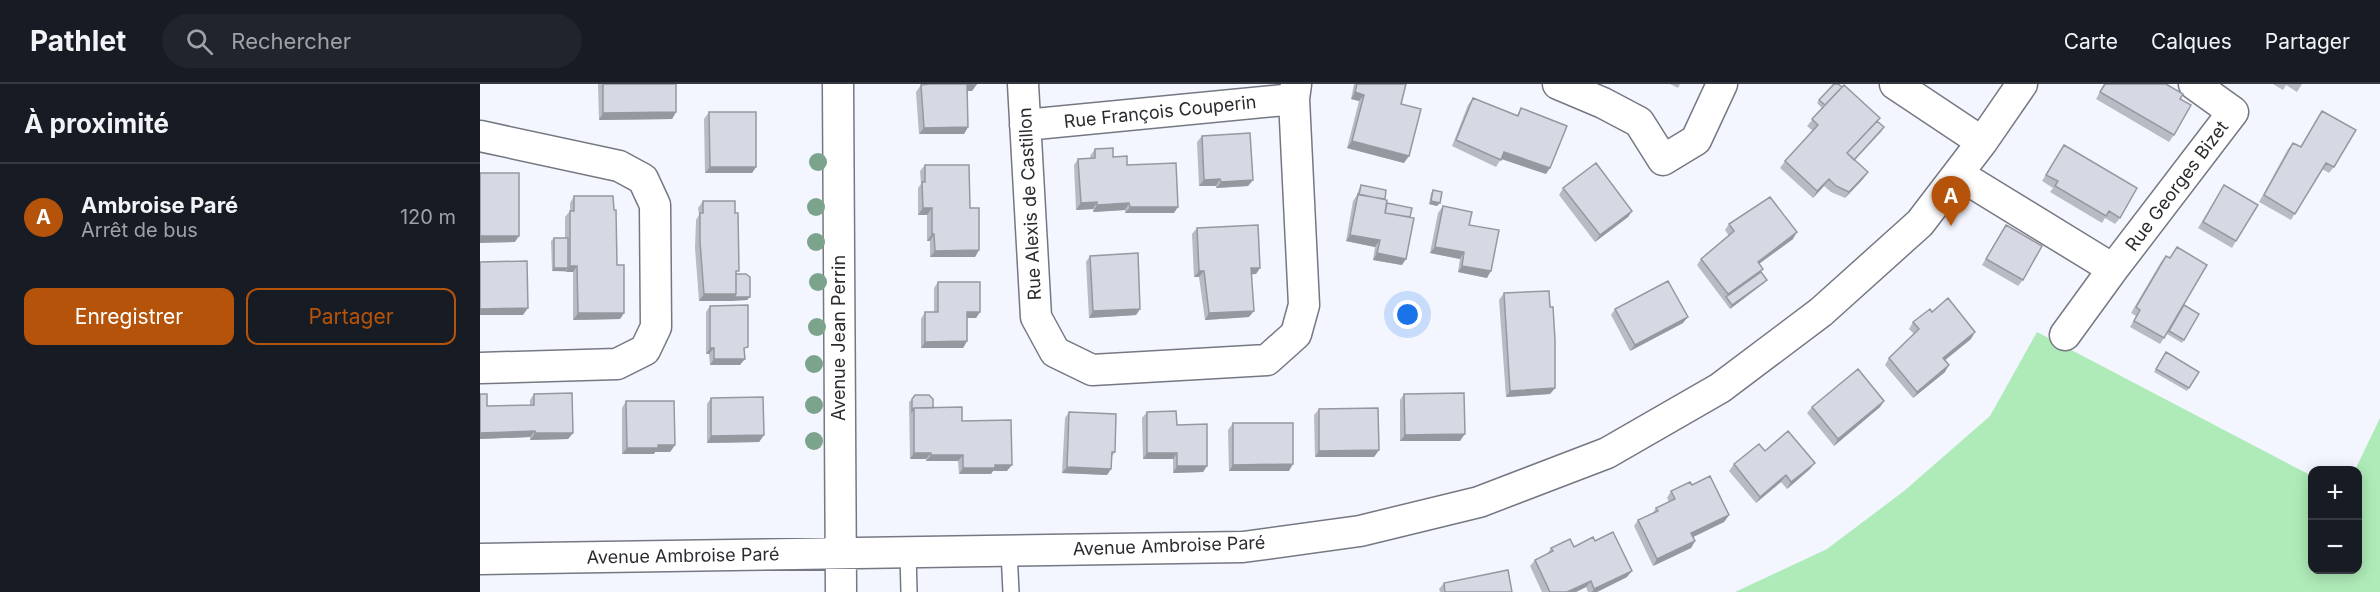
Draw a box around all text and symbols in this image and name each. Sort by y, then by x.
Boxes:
search box [162,14,582,68]
text: Pathlet [30,24,126,58]
icon: search [183,25,216,58]
text: Rechercher [231,28,351,54]
text: Carte [2064,29,2118,54]
text: Calques [2151,29,2232,54]
text: Partager [2265,29,2350,54]
street label: Rue François Couperin [1063,91,1257,132]
street label: Rue Alexis de Castillon [1014,107,1045,301]
text: À proximité [24,108,169,139]
street label: Rue Georges Bizet [2121,116,2232,255]
pin: A [1932,176,1970,226]
text: Ambroise Paré [81,192,238,218]
text: A [36,205,51,229]
text: 120 m [400,205,456,229]
text: Arrêt de bus [81,218,198,242]
street label: Avenue Jean Perrin [828,255,849,421]
button: Enregistrer [24,288,234,345]
button: Partager [246,288,456,345]
your location [1393,300,1422,329]
map controls [2308,466,2362,574]
button: + [2308,466,2362,520]
button: − [2308,520,2362,574]
street label: Avenue Ambroise Paré [1072,532,1266,559]
street label: Avenue Ambroise Paré [586,543,780,568]

